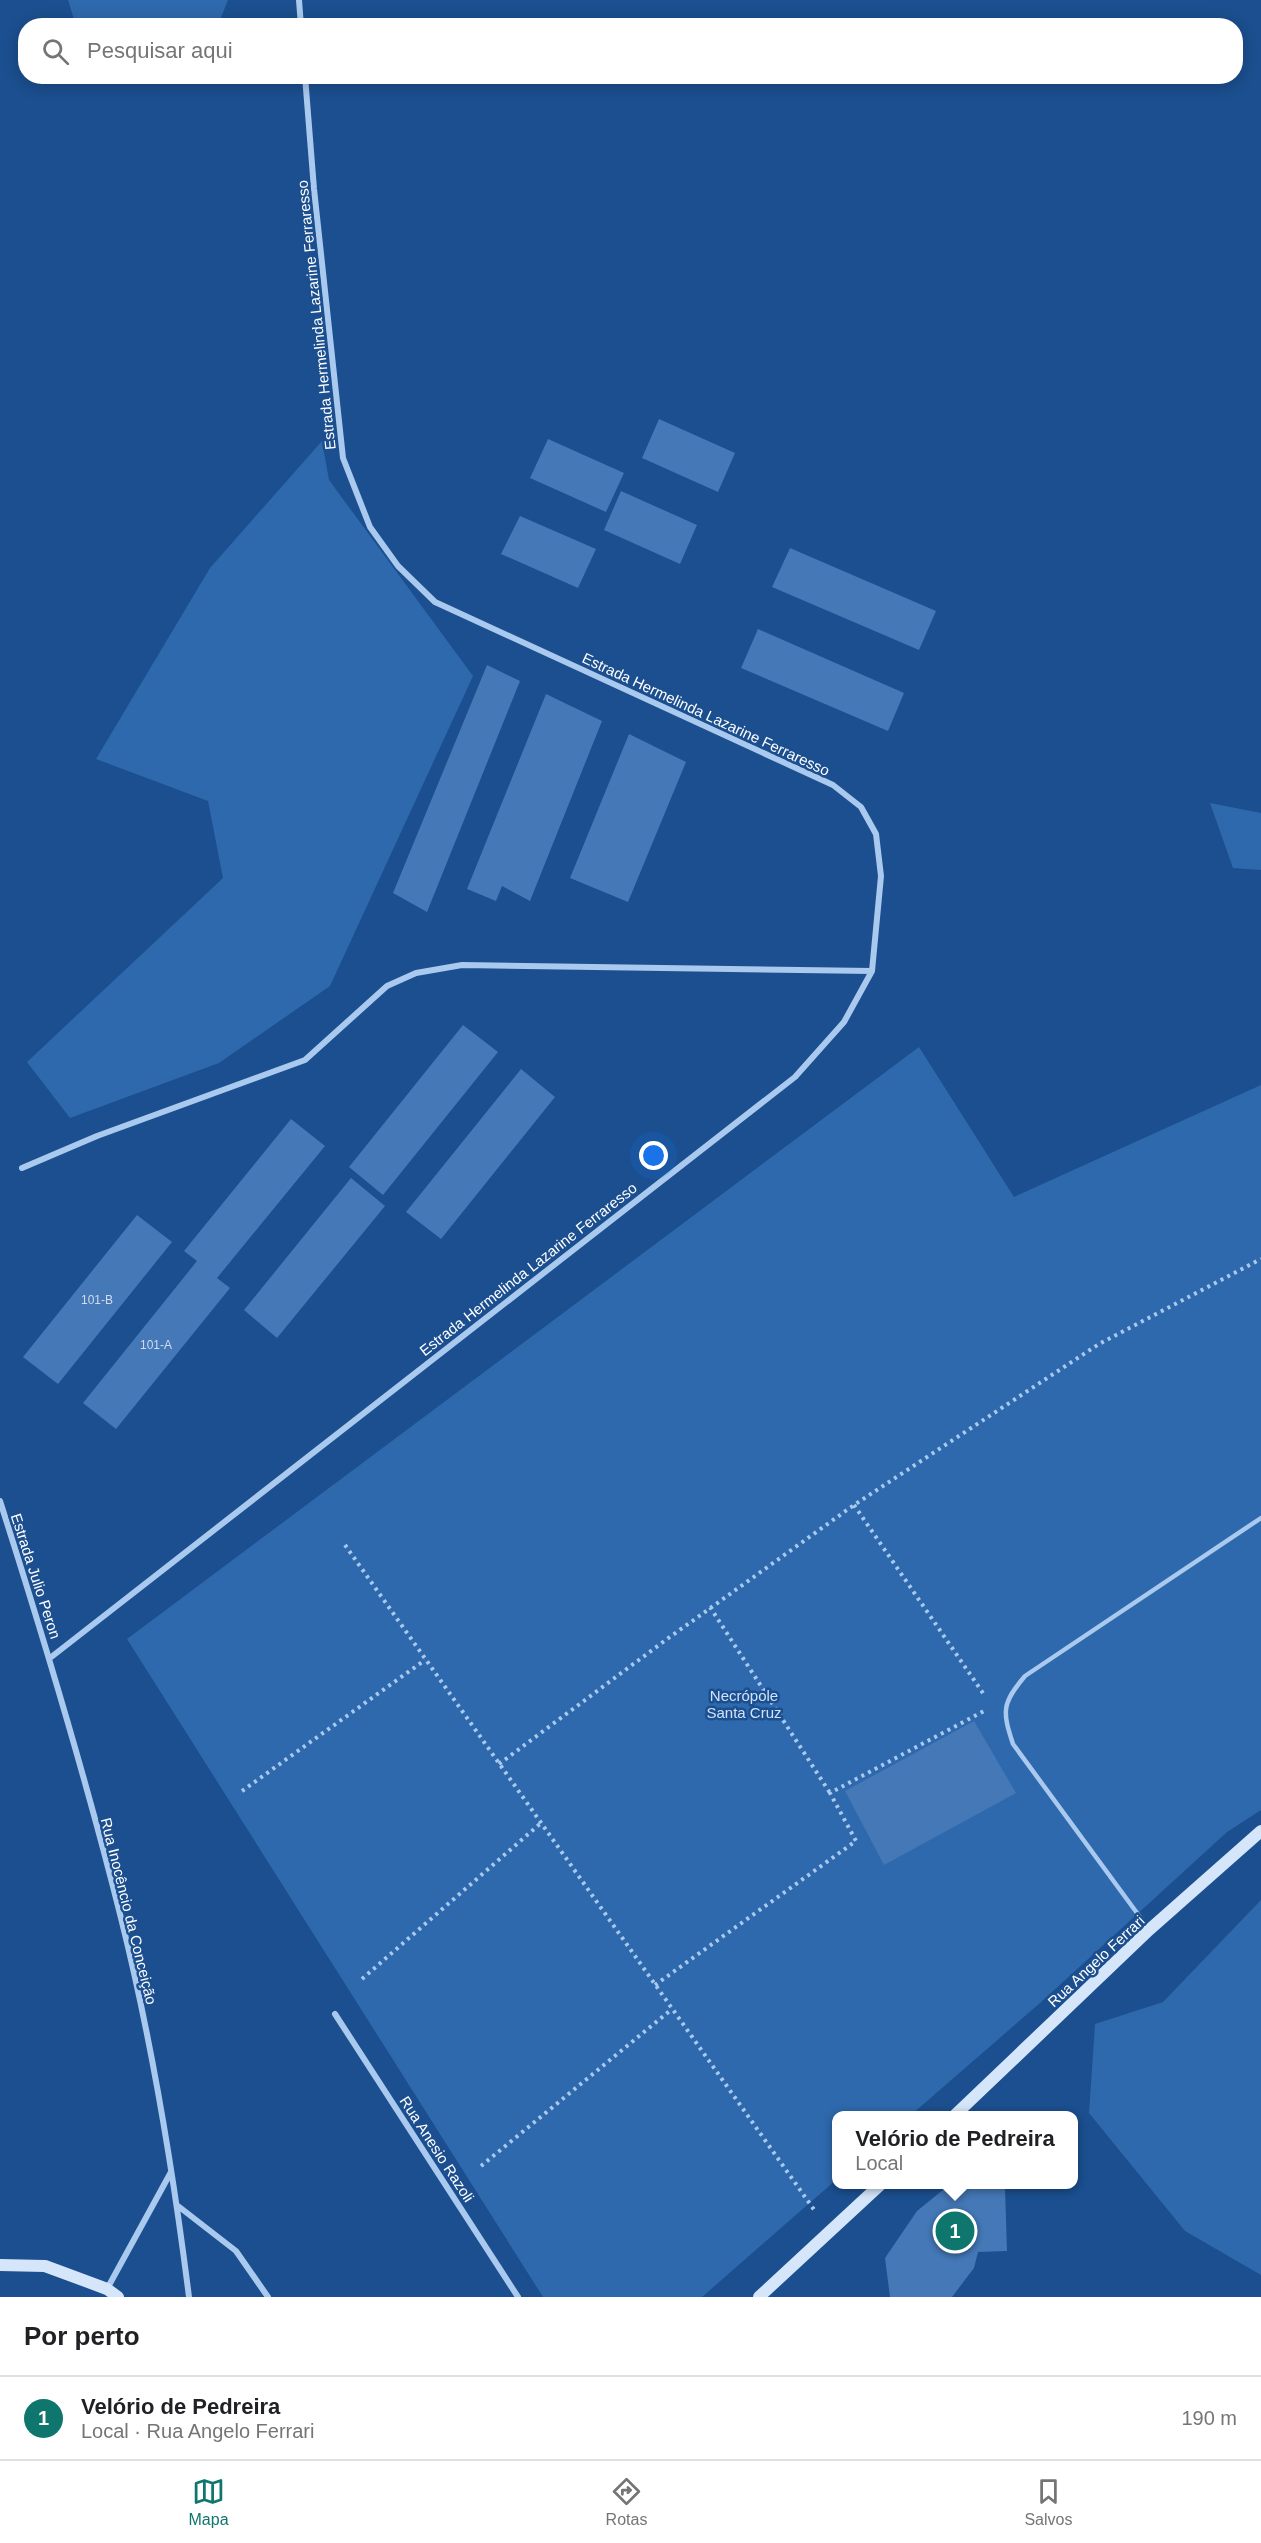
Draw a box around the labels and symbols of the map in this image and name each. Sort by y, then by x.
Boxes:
street label: Estrada Hermelinda Lazarine Ferraresso [293,179,339,451]
street label: Estrada Hermelinda Lazarine Ferraresso [580,649,832,779]
your location [639,1141,668,1170]
street label: Estrada Hermelinda Lazarine Ferraresso [416,1179,640,1359]
house number: 101-B [81,1293,113,1307]
house number: 101-A [140,1338,172,1352]
street label: Estrada Julio Peron [8,1511,64,1641]
park label: Necrópole Santa Cruz [706,1687,782,1721]
street label: Rua Inocêncio da Conceição [98,1816,160,2006]
street label: Rua Angelo Ferrari [1044,1912,1148,2010]
street label: Rua Anesio Razoli [396,2093,478,2205]
pin: 1 [936,2208,974,2254]

